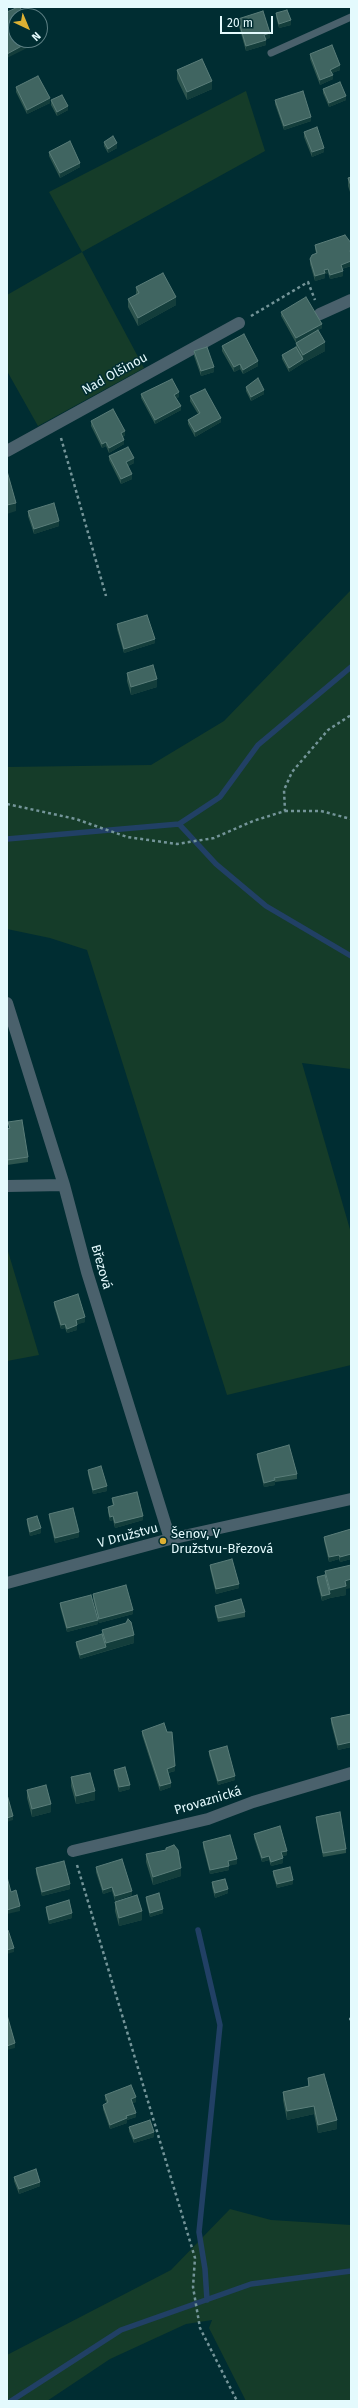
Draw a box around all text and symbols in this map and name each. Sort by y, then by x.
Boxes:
north arrow [8,8,48,48]
scale bar [222,8,275,34]
text: 20 m [227,16,253,30]
text: N [29,29,43,43]
street label: Nad Olšinou [80,350,150,398]
street label: Březová [87,1243,115,1291]
street label: V Družstvu [96,1520,160,1552]
place label: Šenov, V Družstvu-Březová [171,1526,273,1557]
marker: Šenov, V Družstvu-Březová [158,1536,168,1546]
street label: Provaznická [173,1783,243,1819]

